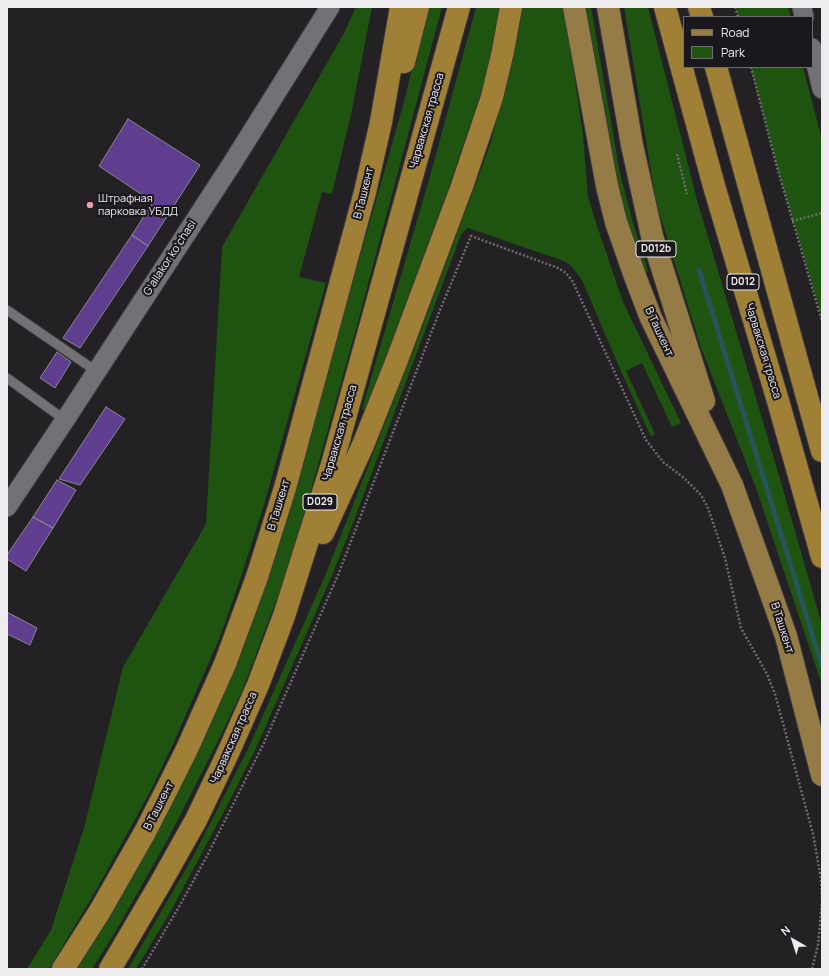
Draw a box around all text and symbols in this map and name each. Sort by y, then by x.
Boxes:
legend [683,16,813,68]
text: Road [721,24,749,41]
text: Park [721,44,745,61]
street label: Чарвакская трасса [407,71,447,171]
street label: В Ташкент [351,166,377,220]
place label: Штрафная парковка УБДД [98,192,178,218]
marker: Штрафная парковка УБДД [85,200,95,210]
street label: Gʻallakor koʻchasi [141,218,199,298]
road number: D012b [636,241,676,257]
road number: D012 [727,274,759,290]
street label: Чарвакская трасса [742,302,784,400]
street label: В Ташкент [642,305,676,359]
street label: Чарвакская трасса [320,383,360,483]
street label: В Ташкент [265,478,293,532]
road number: D029 [303,494,337,510]
street label: В Ташкент [768,601,796,655]
street label: Чарвакская трасса [208,690,260,786]
street label: В Ташкент [141,779,177,833]
north arrow [773,920,813,960]
text: N [777,922,793,939]

